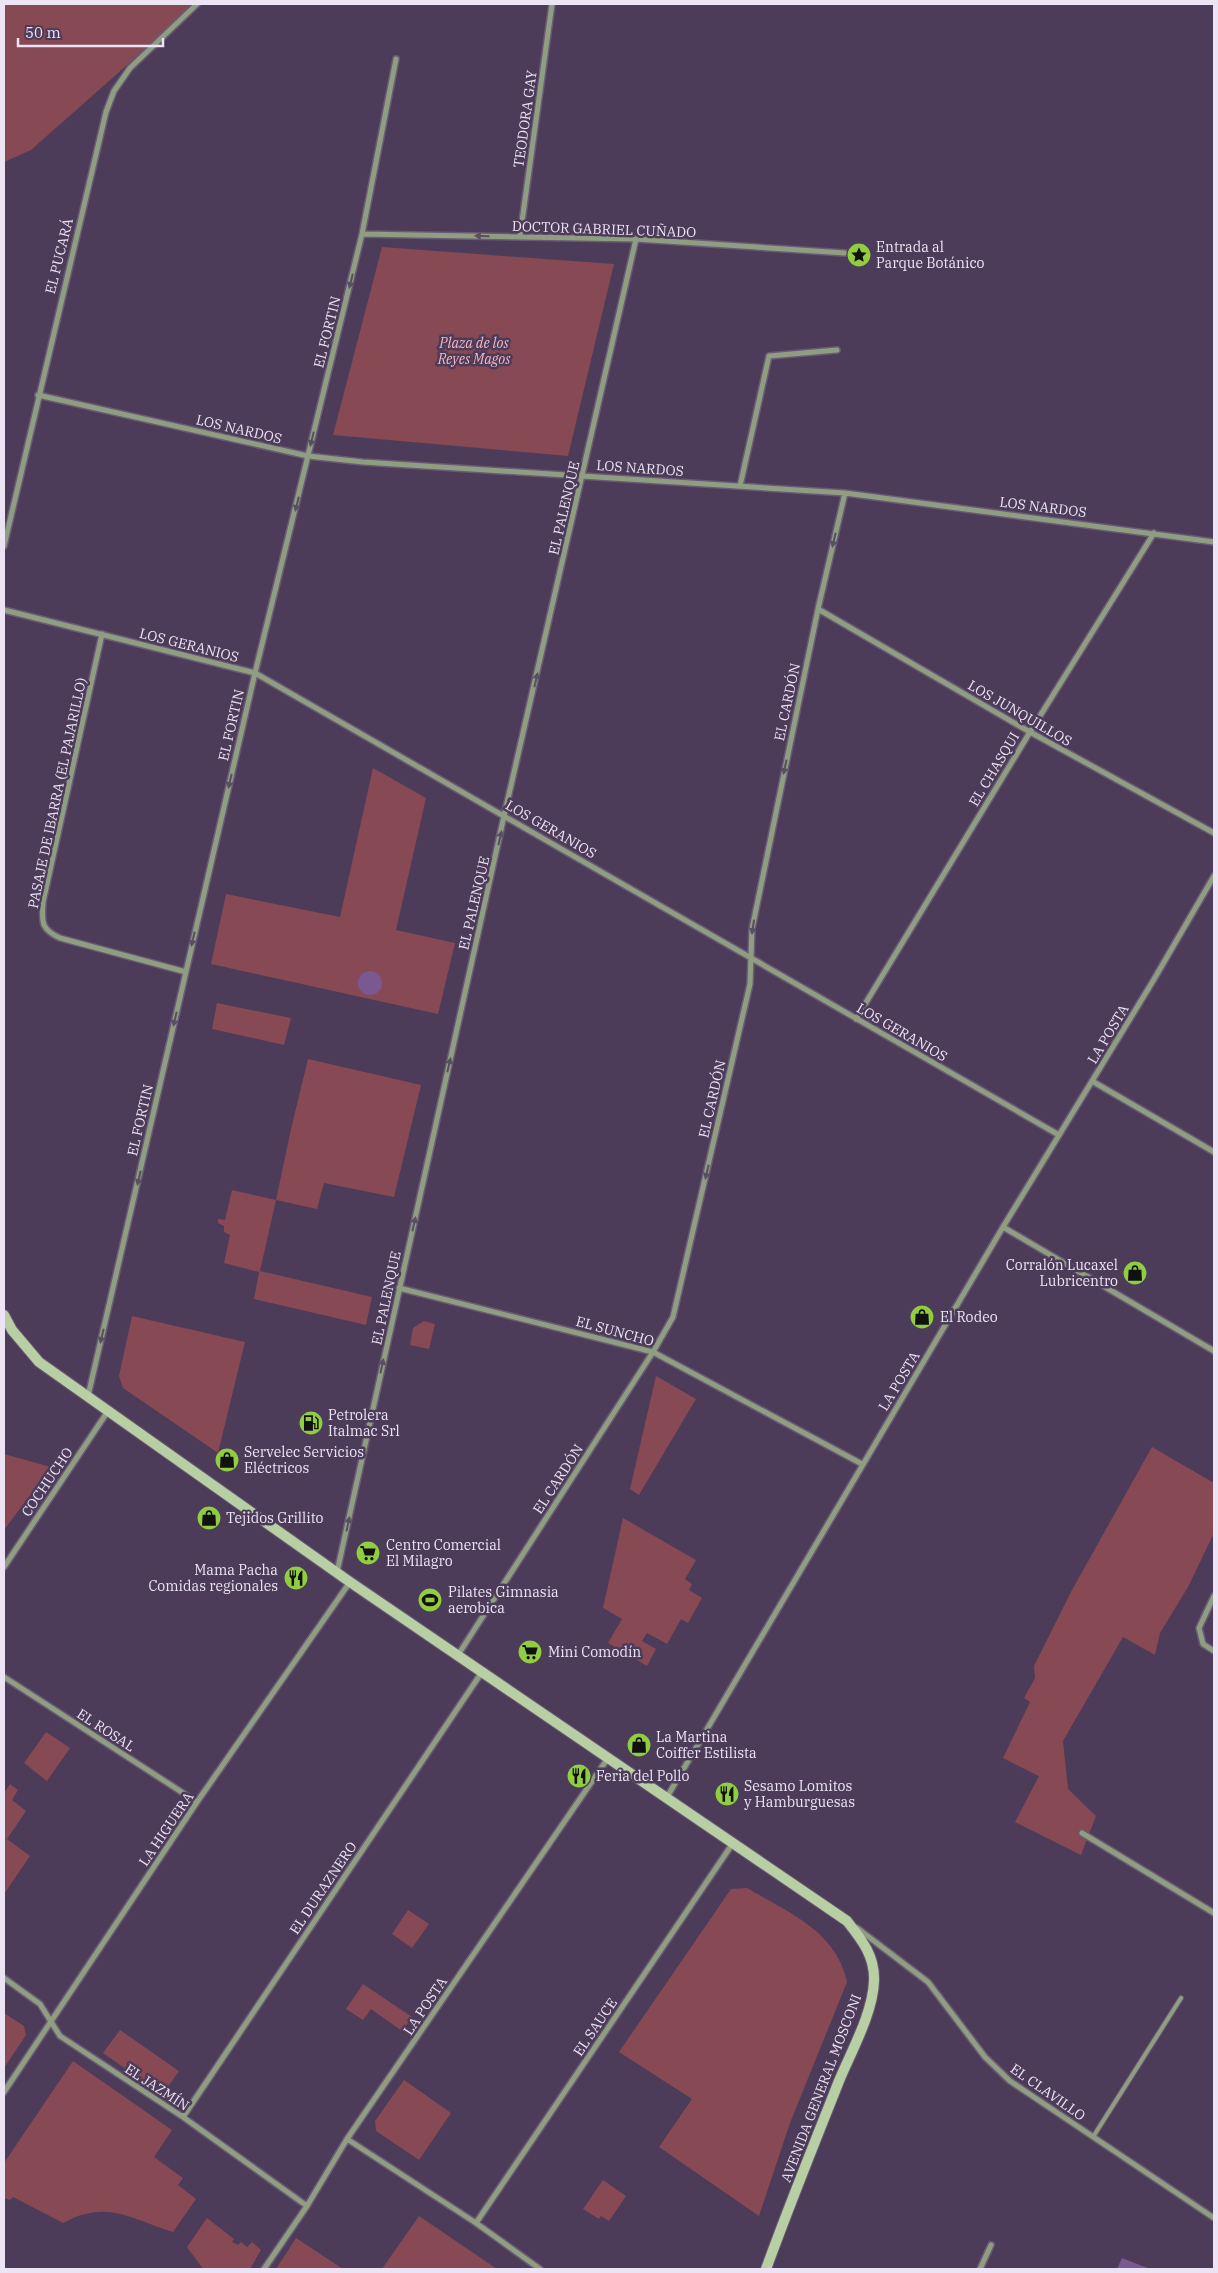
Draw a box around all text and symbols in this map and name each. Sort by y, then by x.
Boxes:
scale bar [18,15,162,47]
text: 50 m [25,23,61,42]
street label: TEODORA GAY [509,69,541,169]
street label: EL PUCARÁ [40,216,77,296]
street label: DOCTOR GABRIEL CUÑADO [511,217,697,241]
one-way arrow [474,232,490,240]
place label: Entrada al Parque Botánico [876,238,984,272]
place icon: Entrada al Parque Botánico [846,242,872,268]
one-way arrow [347,273,355,288]
street label: EL FORTIN [309,294,345,370]
park label: Plaza de los Reyes Magos [437,334,511,368]
street label: LOS NARDOS [194,410,284,448]
one-way arrow [308,431,316,446]
street label: LOS NARDOS [596,456,684,480]
street label: EL PALENQUE [544,459,584,557]
street label: LOS NARDOS [998,493,1088,521]
one-way arrow [292,496,300,511]
one-way arrow [830,533,838,548]
street label: LOS GERANIOS [137,624,241,666]
street label: EL CARDÓN [769,661,804,743]
one-way arrow [532,672,540,687]
street label: PASAJE DE IBARRA (EL PAJARILLO) [24,676,90,910]
street label: LOS JUNQUILLOS [965,676,1075,750]
street label: EL FORTIN [214,687,248,763]
street label: EL CHASQUI [965,728,1023,809]
one-way arrow [781,760,789,775]
one-way arrow [226,773,234,788]
street label: LOS GERANIOS [502,796,600,862]
one-way arrow [496,830,504,846]
street label: EL PALENQUE [454,854,494,952]
one-way arrow [749,919,757,935]
one-way arrow [189,932,197,947]
street label: LOS GERANIOS [853,999,951,1065]
street label: LA POSTA [1083,1001,1133,1067]
one-way arrow [171,1012,179,1027]
one-way arrow [445,1057,453,1072]
street label: EL CARDÓN [693,1058,730,1140]
street label: EL FORTIN [123,1082,157,1158]
one-way arrow [703,1164,711,1179]
one-way arrow [135,1170,143,1185]
one-way arrow [410,1216,418,1231]
street label: EL PALENQUE [367,1249,405,1347]
place label: Corralón Lucaxel Lubricentro [1006,1256,1118,1290]
shop icon: Corralón Lucaxel Lubricentro [1122,1260,1148,1286]
shop icon: El Rodeo [909,1304,935,1330]
place label: El Rodeo [940,1308,998,1326]
street label: EL SUNCHO [574,1312,656,1350]
one-way arrow [98,1329,106,1344]
street label: LA POSTA [874,1348,924,1414]
one-way arrow [379,1357,387,1373]
place label: Petrolera Italmac Srl [328,1406,400,1440]
fuel station icon: Petrolera Italmac Srl [298,1410,324,1436]
street label: EL CARDÓN [528,1440,587,1517]
place label: Servelec Servicios Eléctricos [244,1443,364,1477]
street label: COCHUCHO [17,1444,77,1520]
shop icon: Servelec Servicios Eléctricos [214,1447,240,1473]
shop icon: Tejidos Grillito [196,1505,222,1531]
place label: Tejidos Grillito [226,1509,324,1527]
one-way arrow [344,1516,352,1532]
place label: Centro Comercial El Milagro [386,1536,501,1570]
supermarket icon: Centro Comercial El Milagro [355,1540,381,1566]
place label: Mama Pacha Comidas regionales [148,1561,278,1595]
restaurant icon: Mama Pacha Comidas regionales [283,1565,309,1591]
place label: Pilates Gimnasia aerobica [448,1583,559,1617]
sports icon: Pilates Gimnasia aerobica [417,1587,443,1613]
supermarket icon: Mini Comodín [517,1639,543,1665]
place label: Mini Comodín [548,1643,641,1661]
street label: EL ROSAL [73,1705,139,1755]
place label: La Martina Coiffer Estilista [656,1728,757,1762]
shop icon: La Martina Coiffer Estilista [626,1732,652,1758]
restaurant icon: Feria del Pollo [566,1763,592,1789]
place label: Feria del Pollo [596,1767,689,1785]
place label: Sesamo Lomitos y Hamburguesas [744,1777,855,1811]
restaurant icon: Sesamo Lomitos y Hamburguesas [714,1781,740,1807]
street label: LA HIGUERA [135,1788,198,1870]
street label: EL DURAZNERO [285,1838,361,1938]
street label: LA POSTA [399,1973,451,2038]
street label: AVENIDA GENERAL MOSCONI [777,1991,865,2185]
street label: EL SAUCE [569,1994,621,2059]
street label: EL JAZMÍN [121,2059,193,2114]
street label: EL CLAVILLO [1007,2060,1089,2124]

